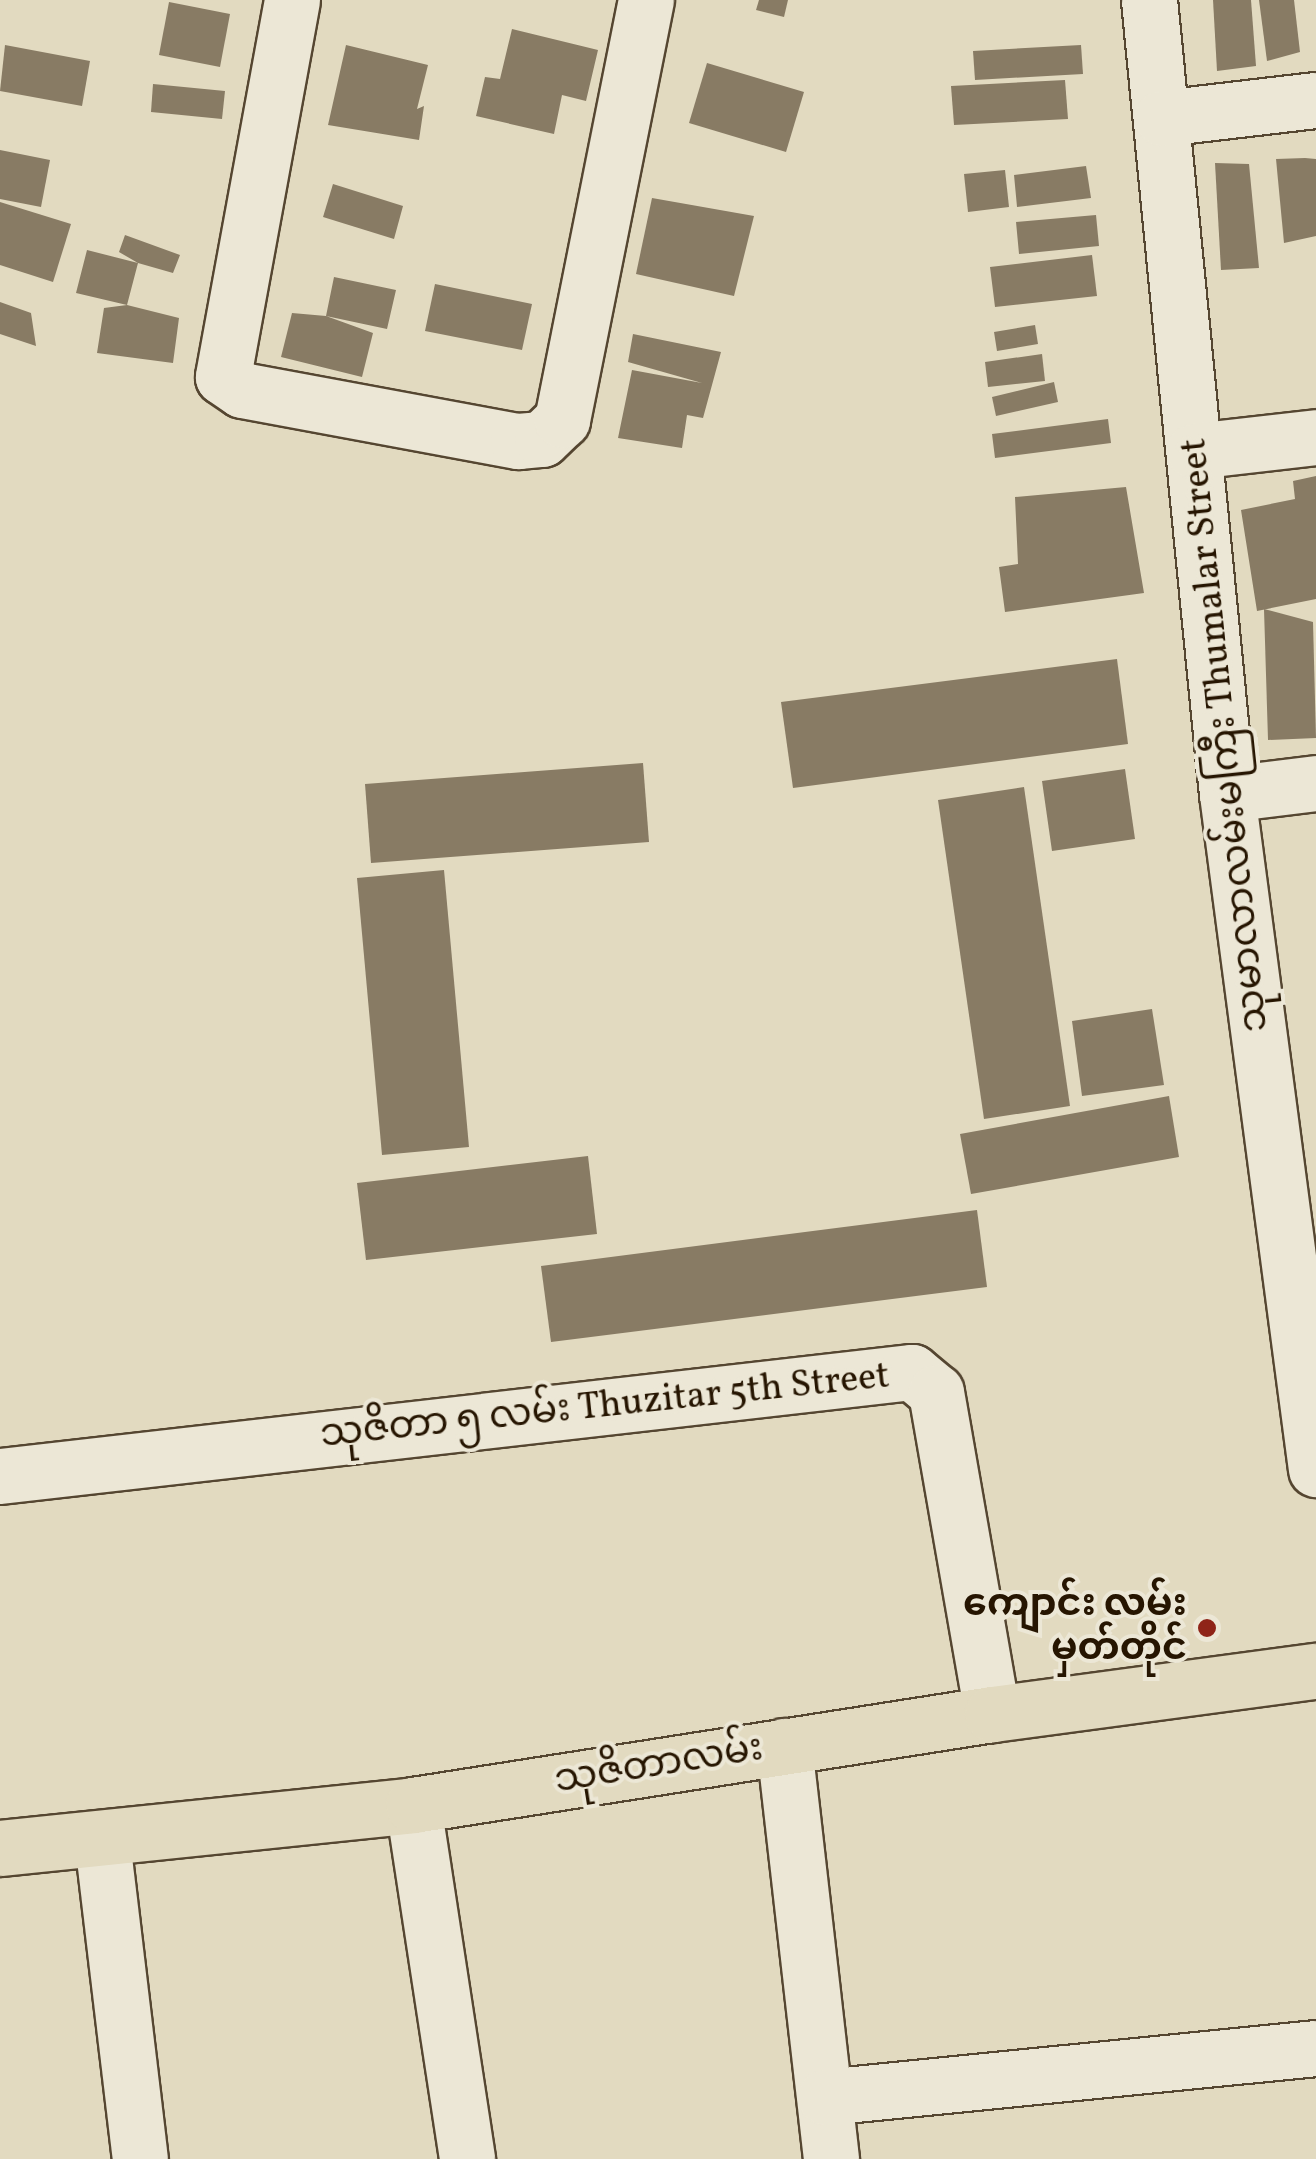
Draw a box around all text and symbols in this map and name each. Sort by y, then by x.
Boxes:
street label: သုမာလာလမ်းမကြီး Thumalar Street [1172,436,1280,1034]
street label: သုဇိတာ ၅ လမ်း Thuzitar 5th Street [318,1354,892,1460]
place label: ကျောင်း လမ်း မှတ်တိုင် [963,1583,1187,1672]
marker: ကျောင်း လမ်း မှတ်တိုင် [1196,1617,1218,1639]
street label: သုဇိတာလမ်း [552,1727,766,1805]

